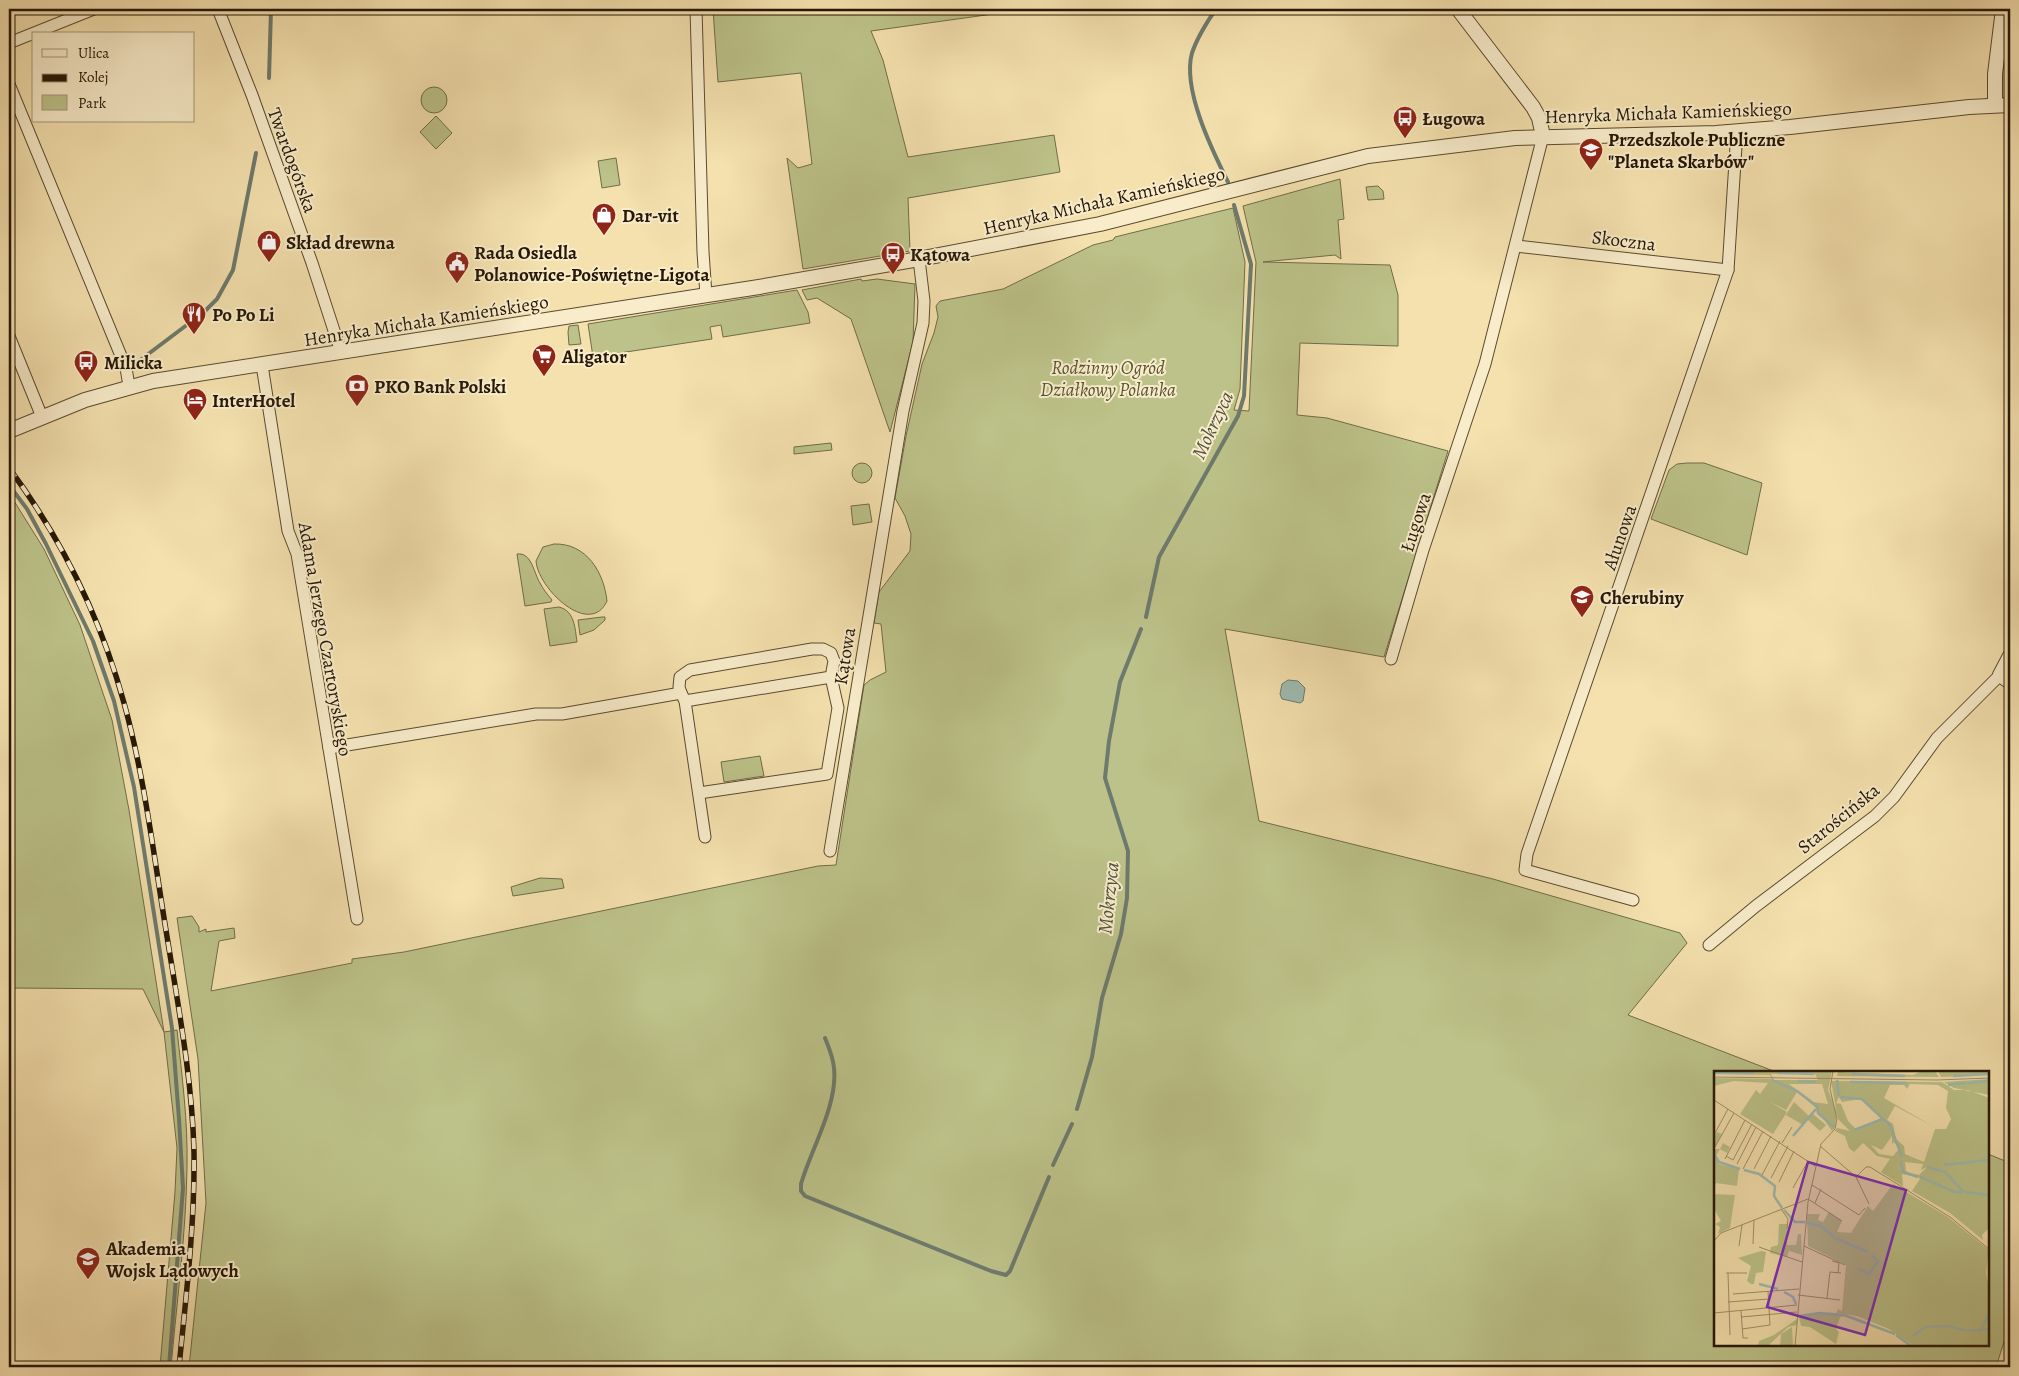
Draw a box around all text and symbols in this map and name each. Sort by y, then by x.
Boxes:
legend [32,32,195,122]
text: Ulica [78,43,109,63]
text: Kolej [78,67,109,87]
text: Park [78,93,107,113]
street label: Henryka Michała Kamieńskiego [1544,96,1792,130]
street label: Twardogórska [261,104,323,217]
bus stop icon: Ługowa [1392,105,1418,139]
place label: Ługowa [1422,106,1486,132]
place label: Przedszkole Publiczne "Planeta Skarbów" [1608,127,1785,175]
school or university icon: Przedszkole Publiczne "Planeta Skarbów" [1578,137,1604,171]
street label: Henryka Michała Kamieńskiego [981,160,1228,241]
shop icon: Dar-vit [591,202,617,236]
place label: Dar-vit [622,203,679,229]
street label: Skoczna [1590,224,1658,258]
shop icon: Skład drewna [256,229,282,263]
place label: Skład drewna [286,230,396,256]
place label: Rada Osiedla Polanowice-Poświętne-Ligota [474,240,710,288]
bus stop icon: Kątowa [880,241,906,275]
place label: Kątowa [910,242,971,268]
public building icon: Rada Osiedla Polanowice-Poświętne-Ligota [444,250,470,284]
street label: Henryka Michała Kamieńskiego [302,289,550,353]
restaurant icon: Po Po Li [181,301,207,335]
place label: Po Po Li [212,302,275,328]
supermarket icon: Aligator [531,343,557,377]
place label: Aligator [561,344,627,370]
bus stop icon: Milicka [73,349,99,383]
place label: Milicka [104,350,164,376]
park label: Rodzinny Ogród Działkowy Polanka [1040,355,1176,403]
bank icon: PKO Bank Polski [344,373,370,407]
place label: PKO Bank Polski [374,374,507,400]
hotel icon: InterHotel [182,387,208,421]
water label: Mokrzyca [1185,387,1240,464]
place label: InterHotel [212,388,295,414]
street label: Ługowa [1394,489,1438,556]
street label: Ałunowa [1596,501,1643,574]
street label: Adama Jerzego Czartoryskiego [291,519,358,758]
school or university icon: Cherubiny [1569,584,1595,618]
place label: Cherubiny [1600,585,1685,611]
street label: Kątowa [828,625,862,687]
street label: Starościńska [1792,777,1885,860]
water label: Mokrzyca [1091,861,1126,935]
inset map [1714,1071,1989,1346]
place label: Akademia Wojsk Lądowych [105,1236,239,1284]
school or university icon: Akademia Wojsk Lądowych [75,1246,101,1280]

